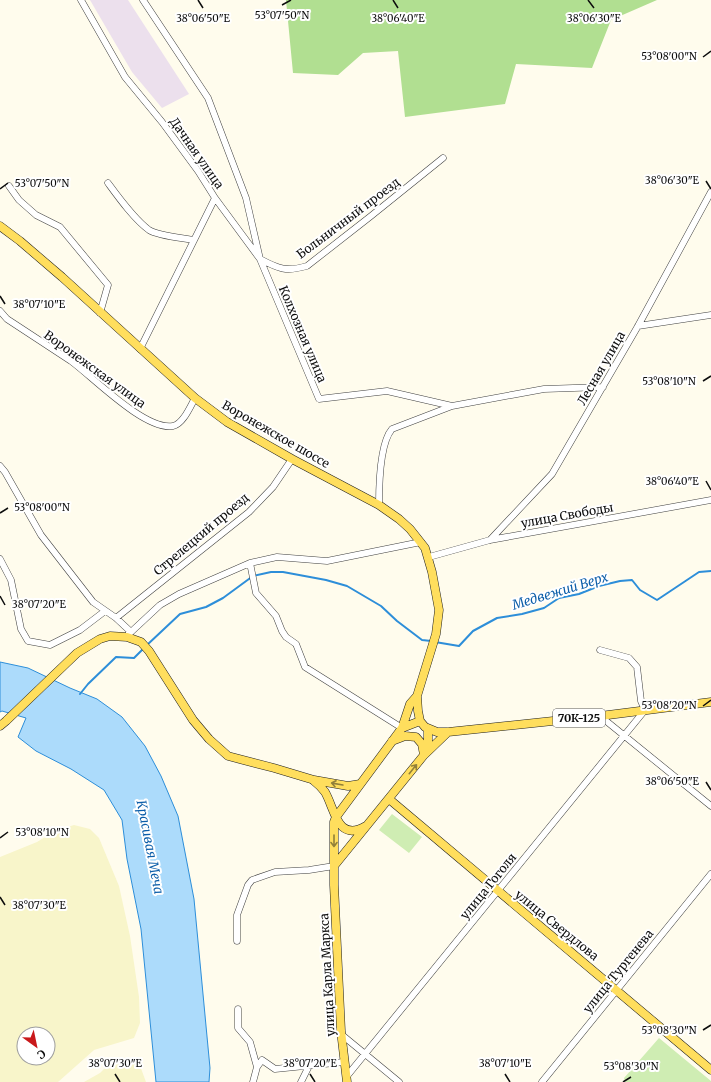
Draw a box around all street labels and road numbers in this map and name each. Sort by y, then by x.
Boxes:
street label: Дачная улица [167,114,227,192]
street label: Больничный проезд [293,174,403,262]
street label: Колхозная улица [276,283,330,385]
street label: Воронежская улица [41,327,149,411]
street label: Лесная улица [574,328,628,407]
street label: Воронежское шоссе [220,397,332,471]
street label: Стрелецкий проезд [150,490,252,578]
street label: улица Свободы [520,499,614,531]
road number: 70К-125 [553,709,605,727]
street label: улица Гоголя [457,850,519,922]
street label: улица Свердлова [512,887,602,964]
street label: улица Карла Маркса [316,912,338,1037]
street label: улица Тургенева [580,926,657,1016]

